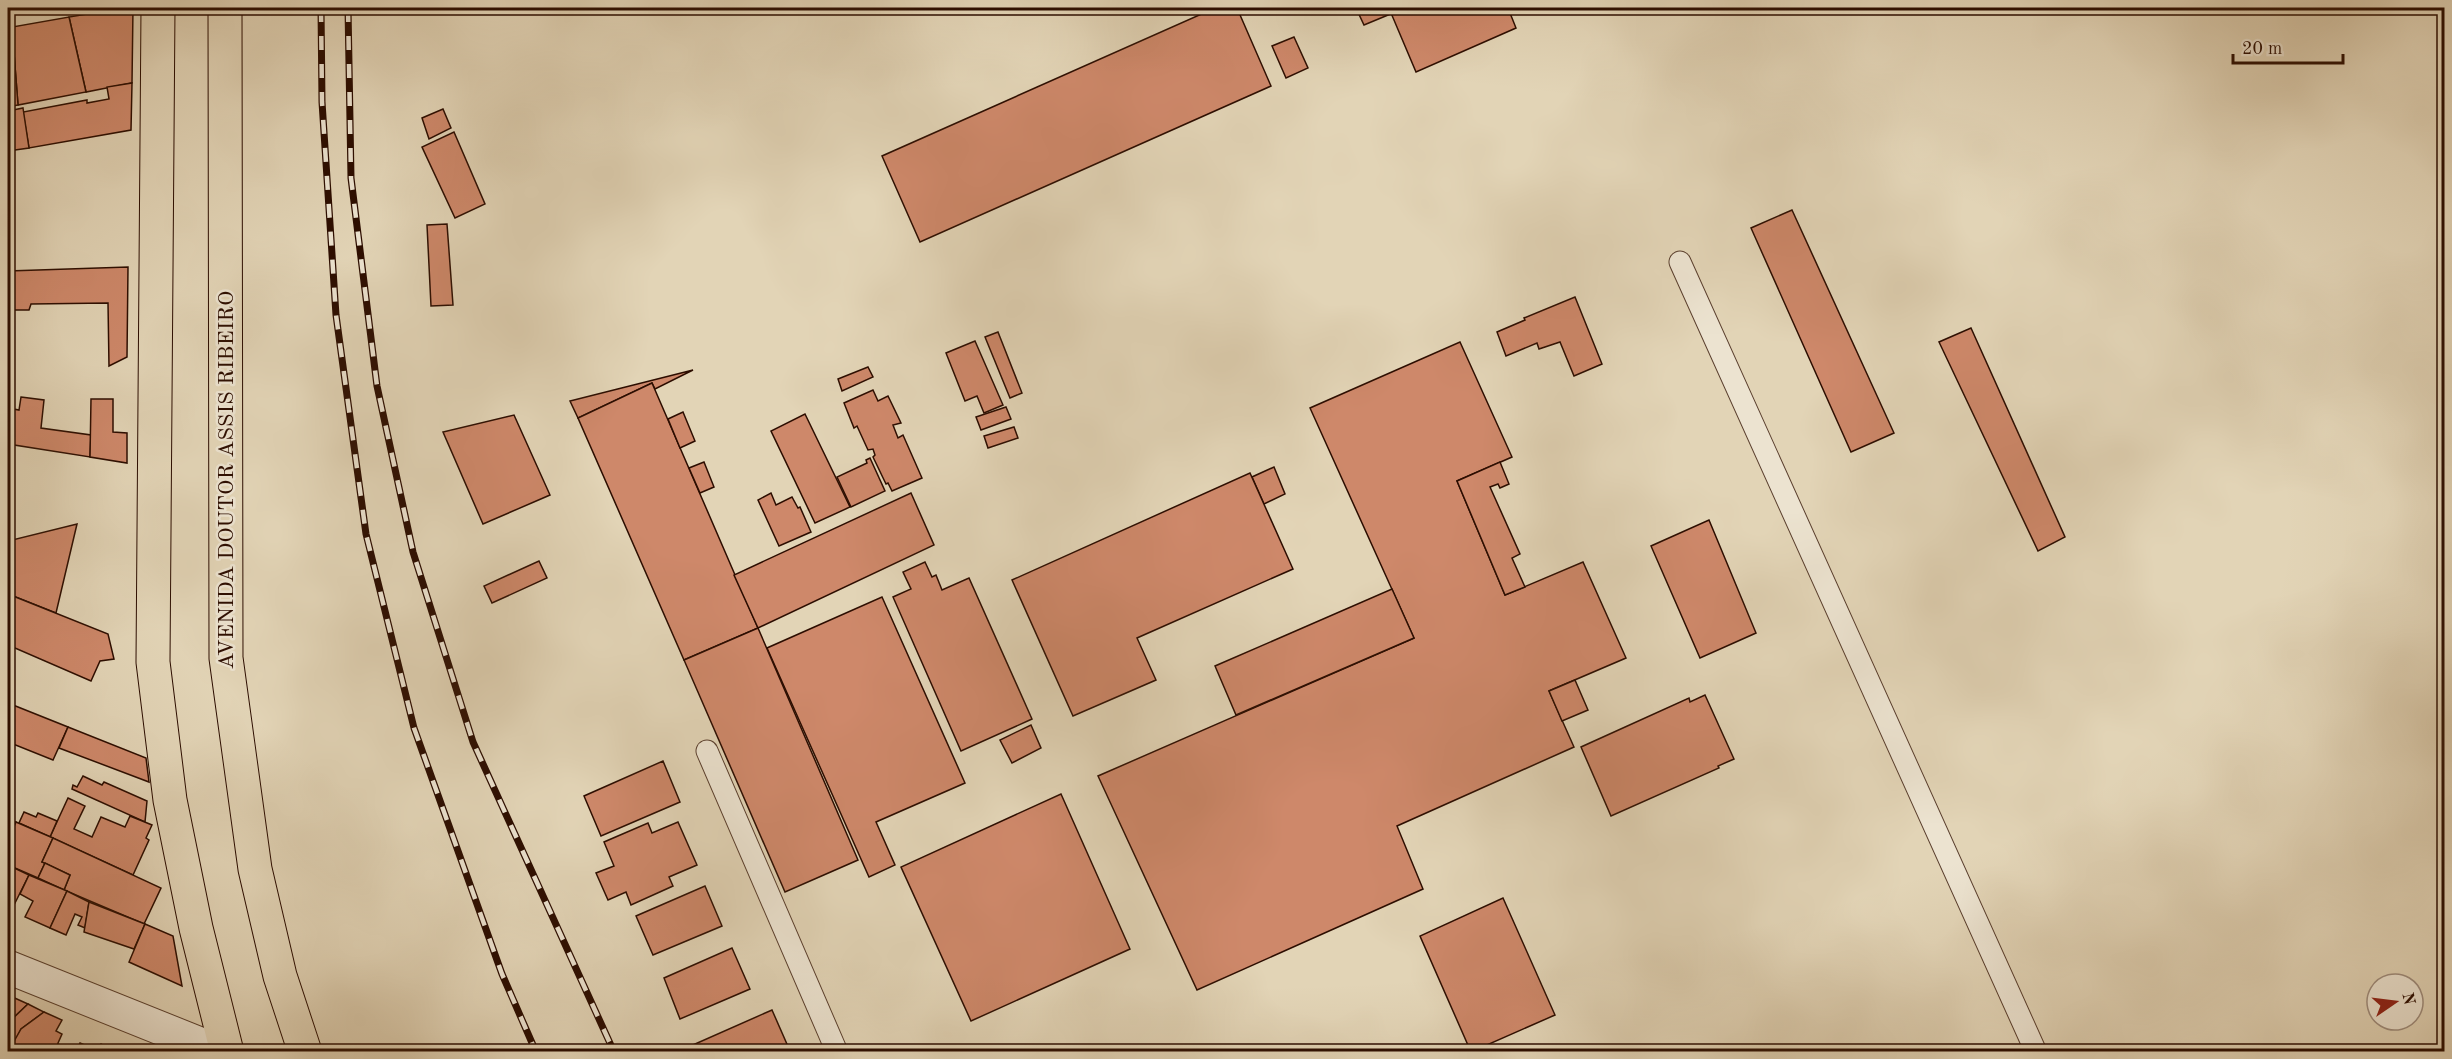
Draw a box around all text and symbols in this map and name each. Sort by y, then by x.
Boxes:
scale bar [2233,27,2342,65]
text: 20 m [2242,40,2282,58]
street label: AVENIDA DOUTOR ASSIS RIBEIRO [216,291,238,669]
north arrow [2365,972,2425,1032]
text: N [2398,991,2417,1007]

